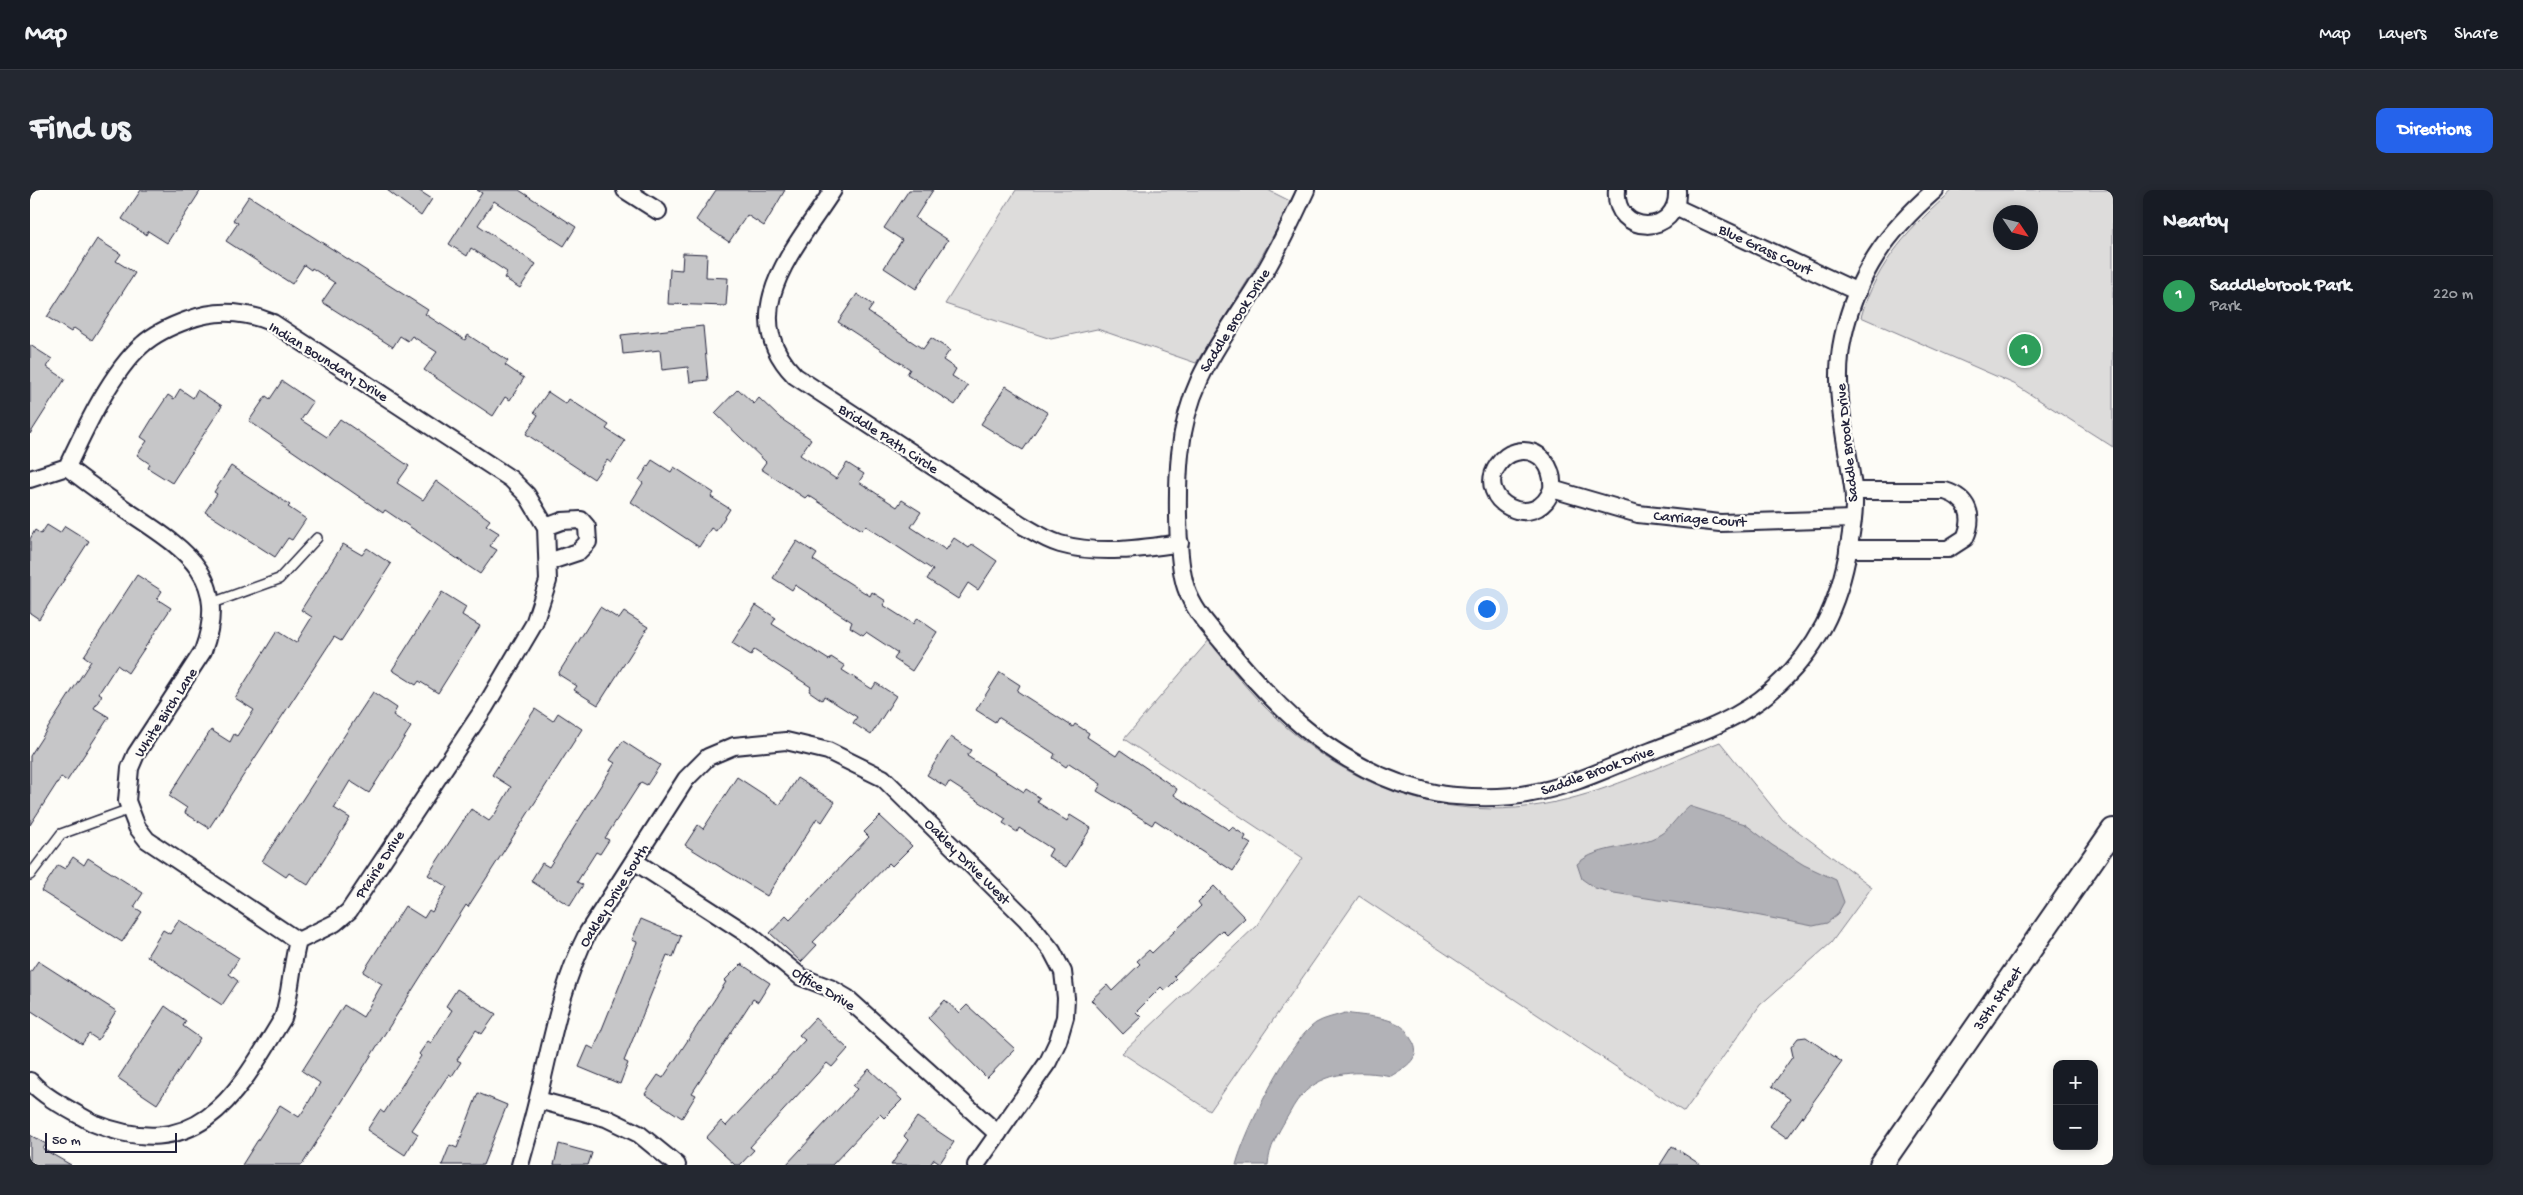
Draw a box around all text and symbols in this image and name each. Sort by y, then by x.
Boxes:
text: Map [25,20,67,49]
text: Map [2319,24,2351,45]
text: Layers [2379,24,2426,45]
text: Share [2454,24,2498,45]
button: Directions [2376,108,2493,153]
text: Find us [30,110,130,151]
north arrow [1993,205,2038,250]
text: Nearby [2163,210,2228,235]
street label: Blue Grass Court [1714,221,1817,281]
street label: Saddle Brook Drive [1197,266,1275,376]
text: Saddlebrook Park [2210,275,2351,298]
text: 1 [2176,286,2182,305]
text: 220 m [2433,286,2473,305]
text: Park [2210,298,2241,317]
street label: Indian Boundary Drive [265,319,391,407]
pin: 1 [2009,331,2041,369]
street label: Saddle Brook Drive [1833,382,1863,503]
street label: Briddle Path Circle [834,400,941,479]
street label: Carriage Court [1653,508,1749,532]
your location [1474,596,1500,622]
street label: White Birch Lane [131,665,202,761]
street label: Saddle Brook Drive [1539,743,1657,801]
street label: Oakley Drive West [920,816,1015,911]
street label: Prairie Drive [351,827,410,903]
street label: Oakley Drive South [576,841,654,951]
street label: 35th Street [1970,962,2028,1035]
street label: Office Drive [788,964,858,1016]
map controls [2053,1060,2098,1150]
button: + [2053,1060,2098,1105]
button: − [2053,1105,2098,1150]
scale bar [45,1130,178,1153]
text: 50 m [52,1133,81,1150]

